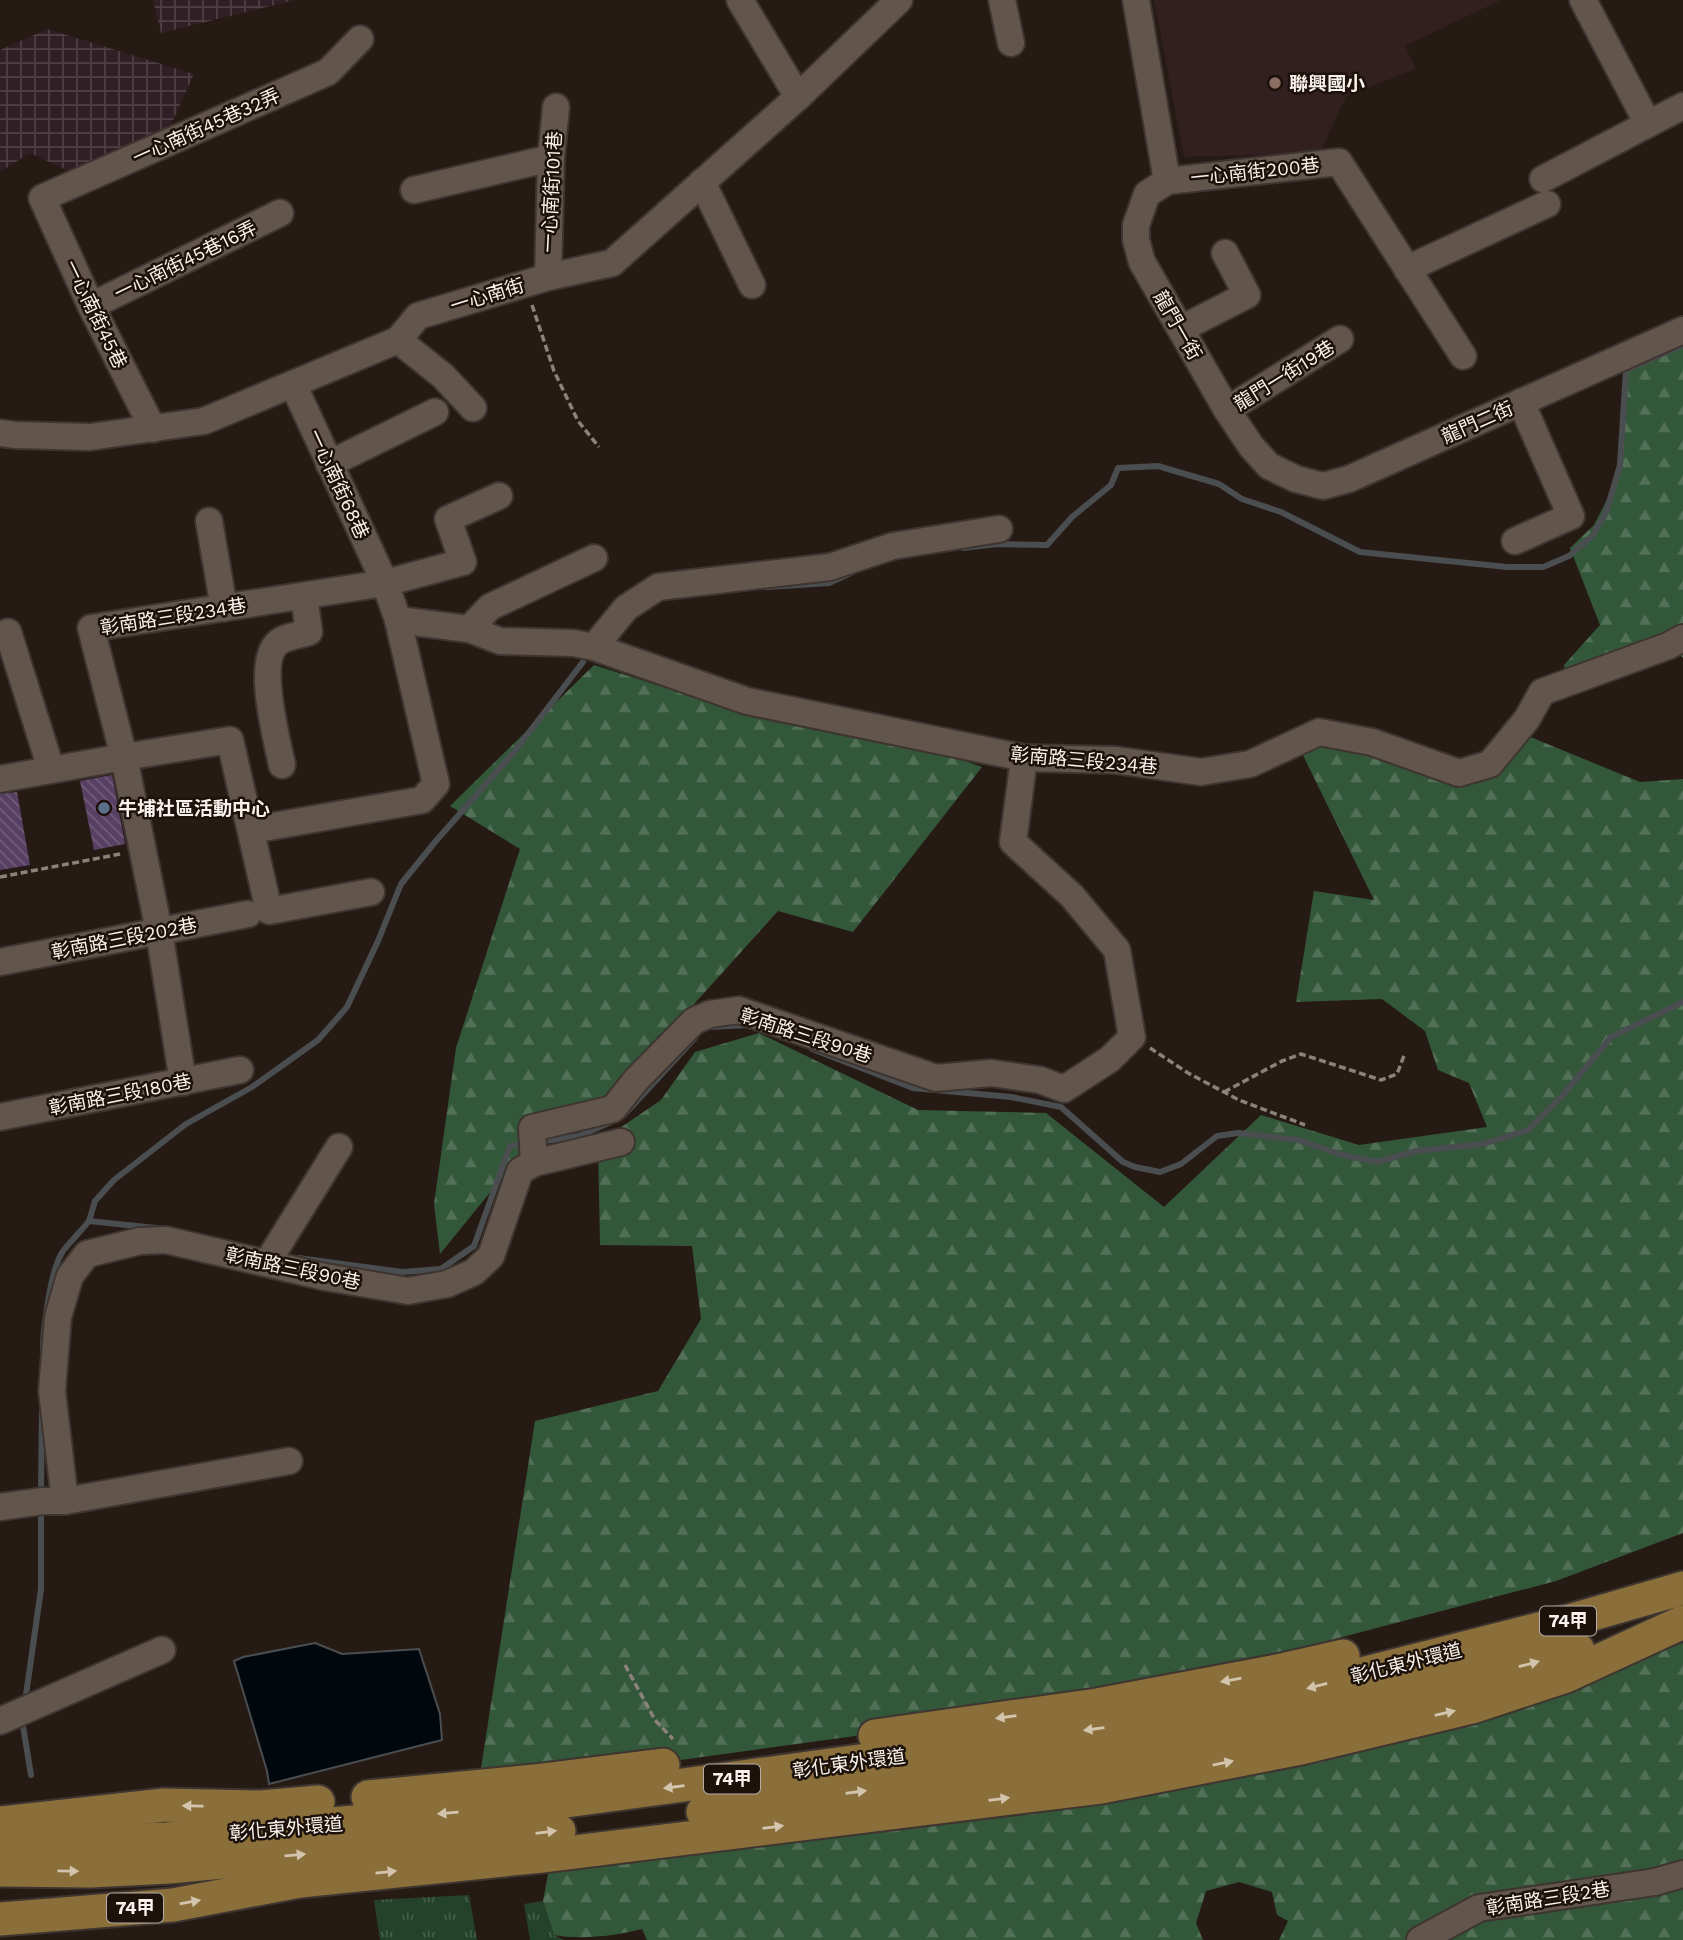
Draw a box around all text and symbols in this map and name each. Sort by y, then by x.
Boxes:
place label: 聯興國小 [1289,72,1365,95]
marker: 聯興國小 [1267,75,1283,91]
street label: 一心南街45巷32弄 [129,84,283,169]
street label: 一心南街101巷 [537,131,566,253]
street label: 一心南街200巷 [1189,153,1321,190]
street label: 一心南街45巷16弄 [110,216,260,305]
street label: 一心南街45巷 [59,256,132,372]
street label: 一心南街 [447,273,527,318]
street label: 龍門一街 [1149,287,1207,364]
street label: 龍門一街19巷 [1230,335,1339,415]
street label: 龍門二街 [1438,396,1517,448]
street label: 一心南街68巷 [303,426,374,543]
street label: 彰南路三段234巷 [98,594,248,639]
street label: 彰南路三段234巷 [1009,743,1159,778]
place label: 牛埔社區活動中心 [118,797,270,820]
marker: 牛埔社區活動中心 [96,800,112,816]
street label: 彰南路三段202巷 [49,913,199,964]
street label: 彰南路三段90巷 [737,1003,875,1068]
street label: 彰南路三段180巷 [47,1069,193,1120]
street label: 彰南路三段90巷 [223,1243,363,1294]
road number: 74甲 [1540,1606,1596,1636]
street label: 彰化東外環道 [1348,1639,1464,1688]
one-way arrow [1519,1658,1540,1668]
one-way arrow [1220,1675,1242,1686]
one-way arrow [1306,1681,1328,1692]
one-way arrow [1434,1707,1456,1718]
one-way arrow [995,1712,1017,1723]
one-way arrow [1083,1724,1105,1735]
street label: 彰化東外環道 [791,1744,907,1783]
one-way arrow [1212,1758,1234,1769]
road number: 74甲 [704,1764,760,1794]
one-way arrow [663,1781,685,1792]
one-way arrow [845,1786,867,1797]
one-way arrow [988,1794,1010,1805]
one-way arrow [181,1800,203,1811]
one-way arrow [437,1808,459,1819]
street label: 彰化東外環道 [228,1812,344,1845]
one-way arrow [762,1821,784,1832]
one-way arrow [535,1827,557,1838]
one-way arrow [284,1850,306,1861]
one-way arrow [57,1865,79,1877]
one-way arrow [375,1866,397,1877]
street label: 彰南路三段2巷 [1485,1877,1612,1920]
road number: 74甲 [107,1894,163,1922]
one-way arrow [179,1896,201,1907]

